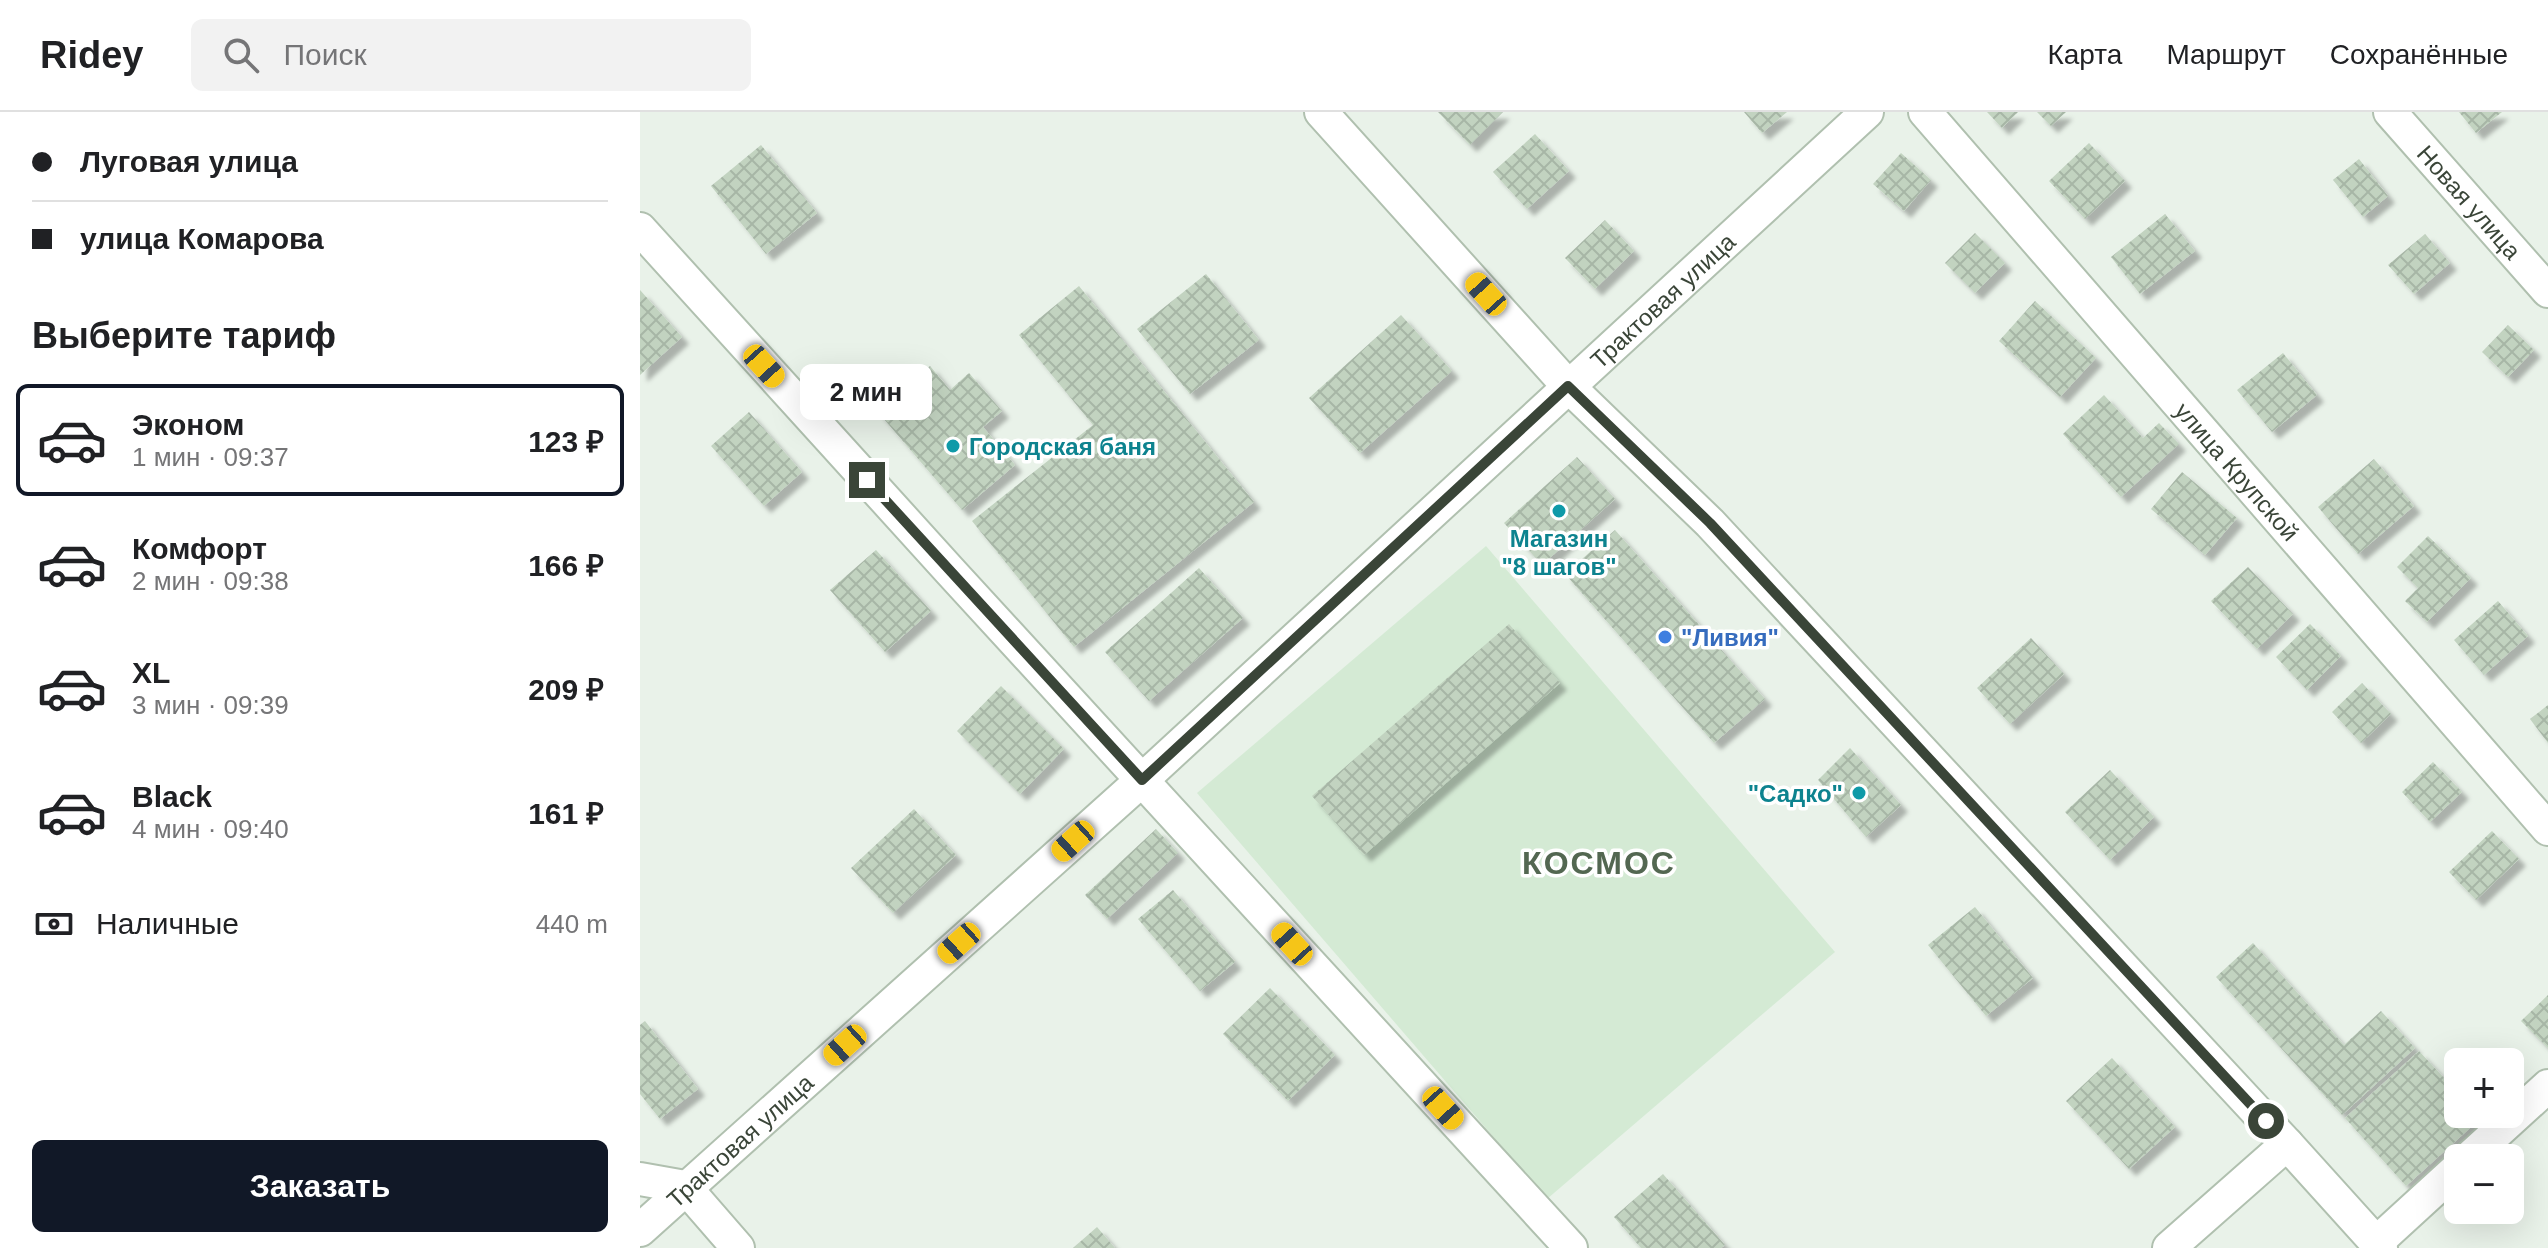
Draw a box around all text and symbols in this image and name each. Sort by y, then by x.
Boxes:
search box [191,19,751,91]
icon: search [219,33,263,77]
text: Ridey [40,34,143,76]
text: Поиск [283,38,367,71]
text: Карта [2047,39,2122,70]
text: Маршрут [2166,39,2286,70]
text: Сохранённые [2330,39,2508,70]
street label: Новая улица [2412,140,2527,265]
text: Луговая улица [80,145,298,178]
text: улица Комарова [80,222,324,255]
street label: Трактовая улица [1585,227,1741,373]
car [1461,268,1511,320]
text: Выберите тариф [32,315,336,356]
car [739,340,789,392]
callout: 2 мин [801,364,933,420]
text: 2 мин [830,377,902,407]
street label: улица Крупской [2170,397,2305,546]
icon: car [36,404,108,476]
text: Эконом [132,408,245,441]
text: 123 ₽ [528,425,604,458]
place label: Городская баня [969,433,1156,460]
marker: Городская баня [944,437,962,455]
text: 1 мин · 09:37 [132,442,289,472]
route end [849,462,885,498]
marker: Магазин "8 шагов" [1550,502,1568,520]
place label: Магазин "8 шагов" [1501,525,1617,580]
icon: car [36,528,108,600]
text: Комфорт [132,532,267,565]
text: 166 ₽ [528,549,604,582]
text: 2 мин · 09:38 [132,566,289,596]
place label: "Ливия" [1681,624,1779,651]
marker: "Ливия" [1656,628,1674,646]
icon: car [36,652,108,724]
text: XL [132,656,170,689]
text: 209 ₽ [528,673,604,706]
text: 3 мин · 09:39 [132,690,289,720]
icon: car [36,776,108,848]
text: Black [132,780,212,813]
place label: "Садко" [1748,780,1843,807]
marker: "Садко" [1850,784,1868,802]
text: 161 ₽ [528,797,604,830]
text: 4 мин · 09:40 [132,814,289,844]
car [1047,816,1099,866]
district label: КОСМОС [1522,845,1676,881]
icon: cash [32,902,76,946]
text: Наличные [96,907,239,940]
text: 440 m [536,909,608,939]
car [933,918,985,968]
car [1267,918,1317,970]
car [819,1020,871,1070]
map controls [2444,1048,2524,1224]
button: + [2444,1048,2524,1128]
street label: Трактовая улица [661,1068,819,1213]
car [1418,1082,1468,1134]
route start [2248,1103,2284,1139]
button: Заказать [32,1140,608,1232]
button: − [2444,1144,2524,1224]

